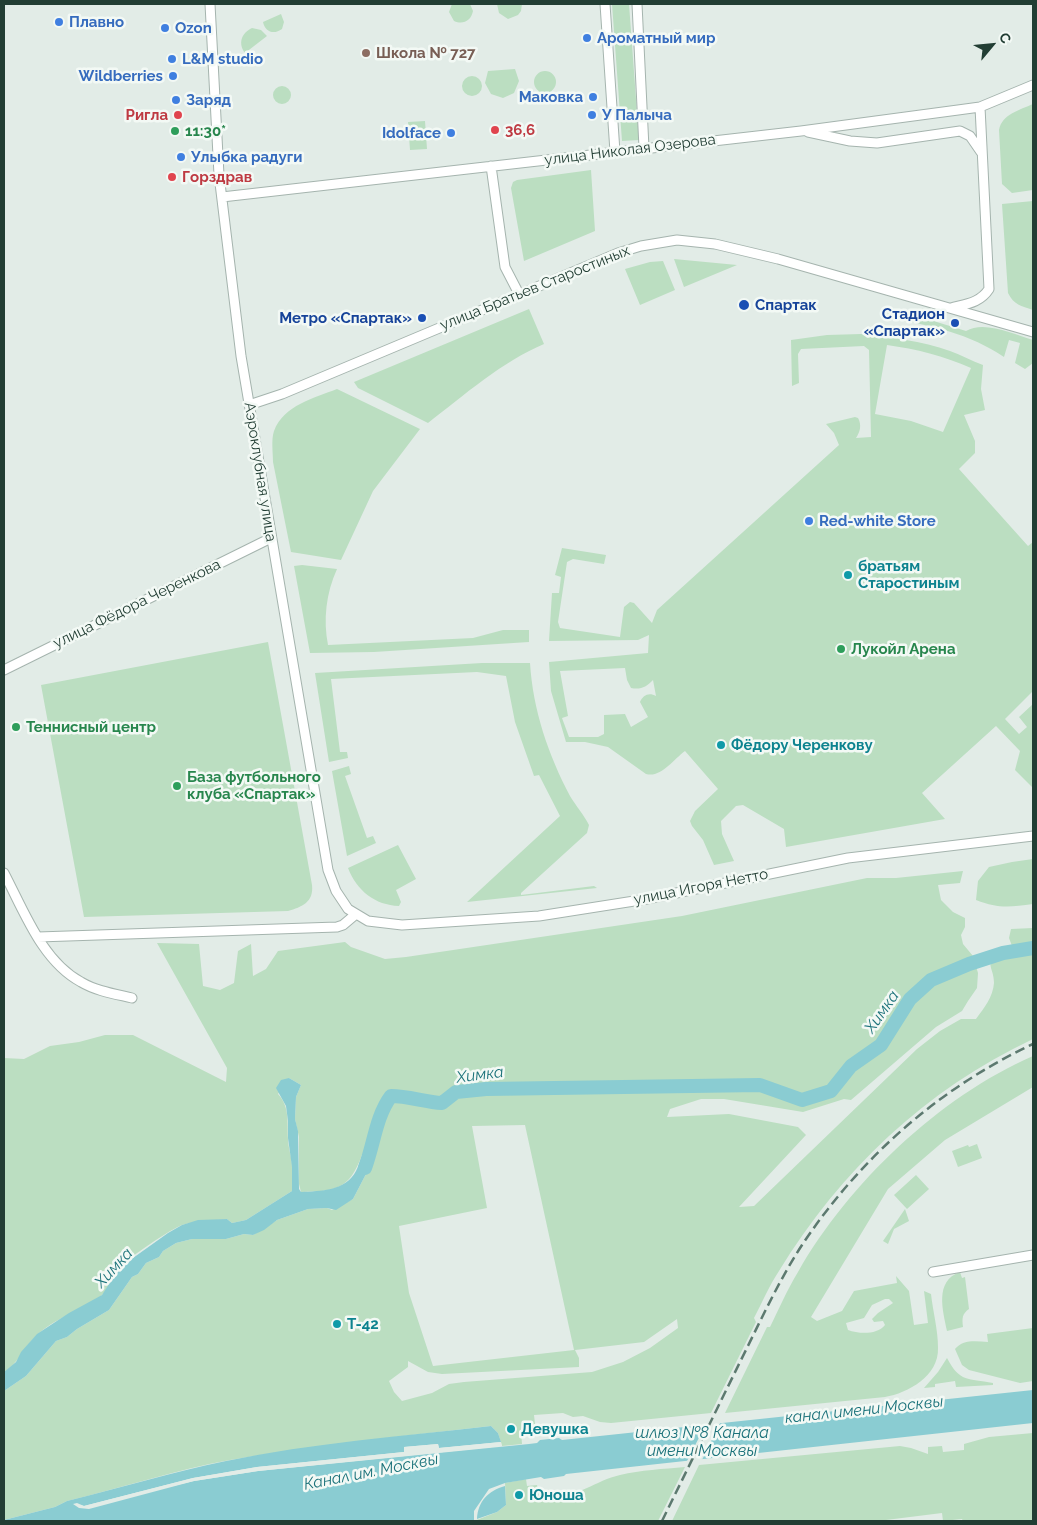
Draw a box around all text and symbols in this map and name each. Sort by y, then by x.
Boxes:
place label: Плавно [69,13,124,31]
marker: Плавно [53,16,65,28]
place label: Ozon [175,19,212,37]
north arrow [967,20,1017,70]
marker: Ozon [159,22,171,34]
place label: Ароматный мир [597,29,715,47]
text: С [996,30,1015,46]
marker: Ароматный мир [581,32,593,44]
place label: Школа № 727 [376,44,476,62]
marker: Школа № 727 [360,47,372,59]
place label: L&M studio [182,50,263,68]
marker: L&M studio [166,53,178,65]
place label: Wildberries [79,67,163,85]
marker: Wildberries [167,70,179,82]
place label: Маковка [519,88,583,106]
place label: Заряд [186,91,231,109]
marker: Маковка [587,91,599,103]
marker: Заряд [170,94,182,106]
place label: Ригла [126,106,168,124]
place label: У Палыча [602,106,672,124]
marker: Ригла [172,109,184,121]
marker: У Палыча [586,109,598,121]
place label: 36,6 [505,121,535,139]
place label: 11:30* [185,122,226,140]
place label: Idolface [382,124,441,142]
marker: 36,6 [489,124,501,136]
marker: 11:30* [169,125,181,137]
marker: Idolface [445,127,457,139]
street label: улица Николая Озерова [543,131,717,169]
place label: Улыбка радуги [191,148,302,166]
marker: Улыбка радуги [175,151,187,163]
place label: Горздрав [182,168,252,186]
marker: Горздрав [166,171,178,183]
street label: улица Братьев Старостиных [438,242,632,334]
place label: Спартак [755,296,817,314]
marker: Спартак [737,298,751,312]
place label: Стадион «Спартак» [864,305,945,340]
place label: Метро «Спартак» [279,309,412,327]
marker: Метро «Спартак» [416,312,428,324]
marker: Стадион «Спартак» [949,317,961,329]
street label: Аэроклубная улица [240,401,280,543]
place label: Red-white Store [819,512,936,530]
marker: Red-white Store [803,515,815,527]
street label: улица Фёдора Черенкова [50,556,224,652]
place label: братьям Старостиным [858,557,959,592]
marker: братьям Старостиным [842,569,854,581]
place label: Лукойл Арена [851,640,956,658]
marker: Лукойл Арена [835,643,847,655]
place label: Теннисный центр [26,718,156,736]
marker: Теннисный центр [10,721,22,733]
place label: Фёдору Черенкову [731,736,873,754]
marker: Фёдору Черенкову [715,739,727,751]
place label: База футбольного клуба «Спартак» [187,768,321,803]
marker: База футбольного клуба «Спартак» [171,780,183,792]
street label: улица Игоря Нетто [632,865,770,909]
water label: Химка [861,987,903,1037]
water label: Химка [455,1063,505,1087]
water label: Химка [91,1244,137,1292]
place label: Т-42 [347,1315,379,1333]
marker: Т-42 [331,1318,343,1330]
water label: канал имени Москвы [784,1392,944,1428]
place label: Девушка [521,1420,589,1438]
marker: Девушка [505,1423,517,1435]
water label: шлюз №8 Канала имени Москвы [635,1423,769,1461]
water label: Канал им. Москвы [302,1450,440,1494]
place label: Юноша [529,1486,584,1504]
marker: Юноша [513,1489,525,1501]

